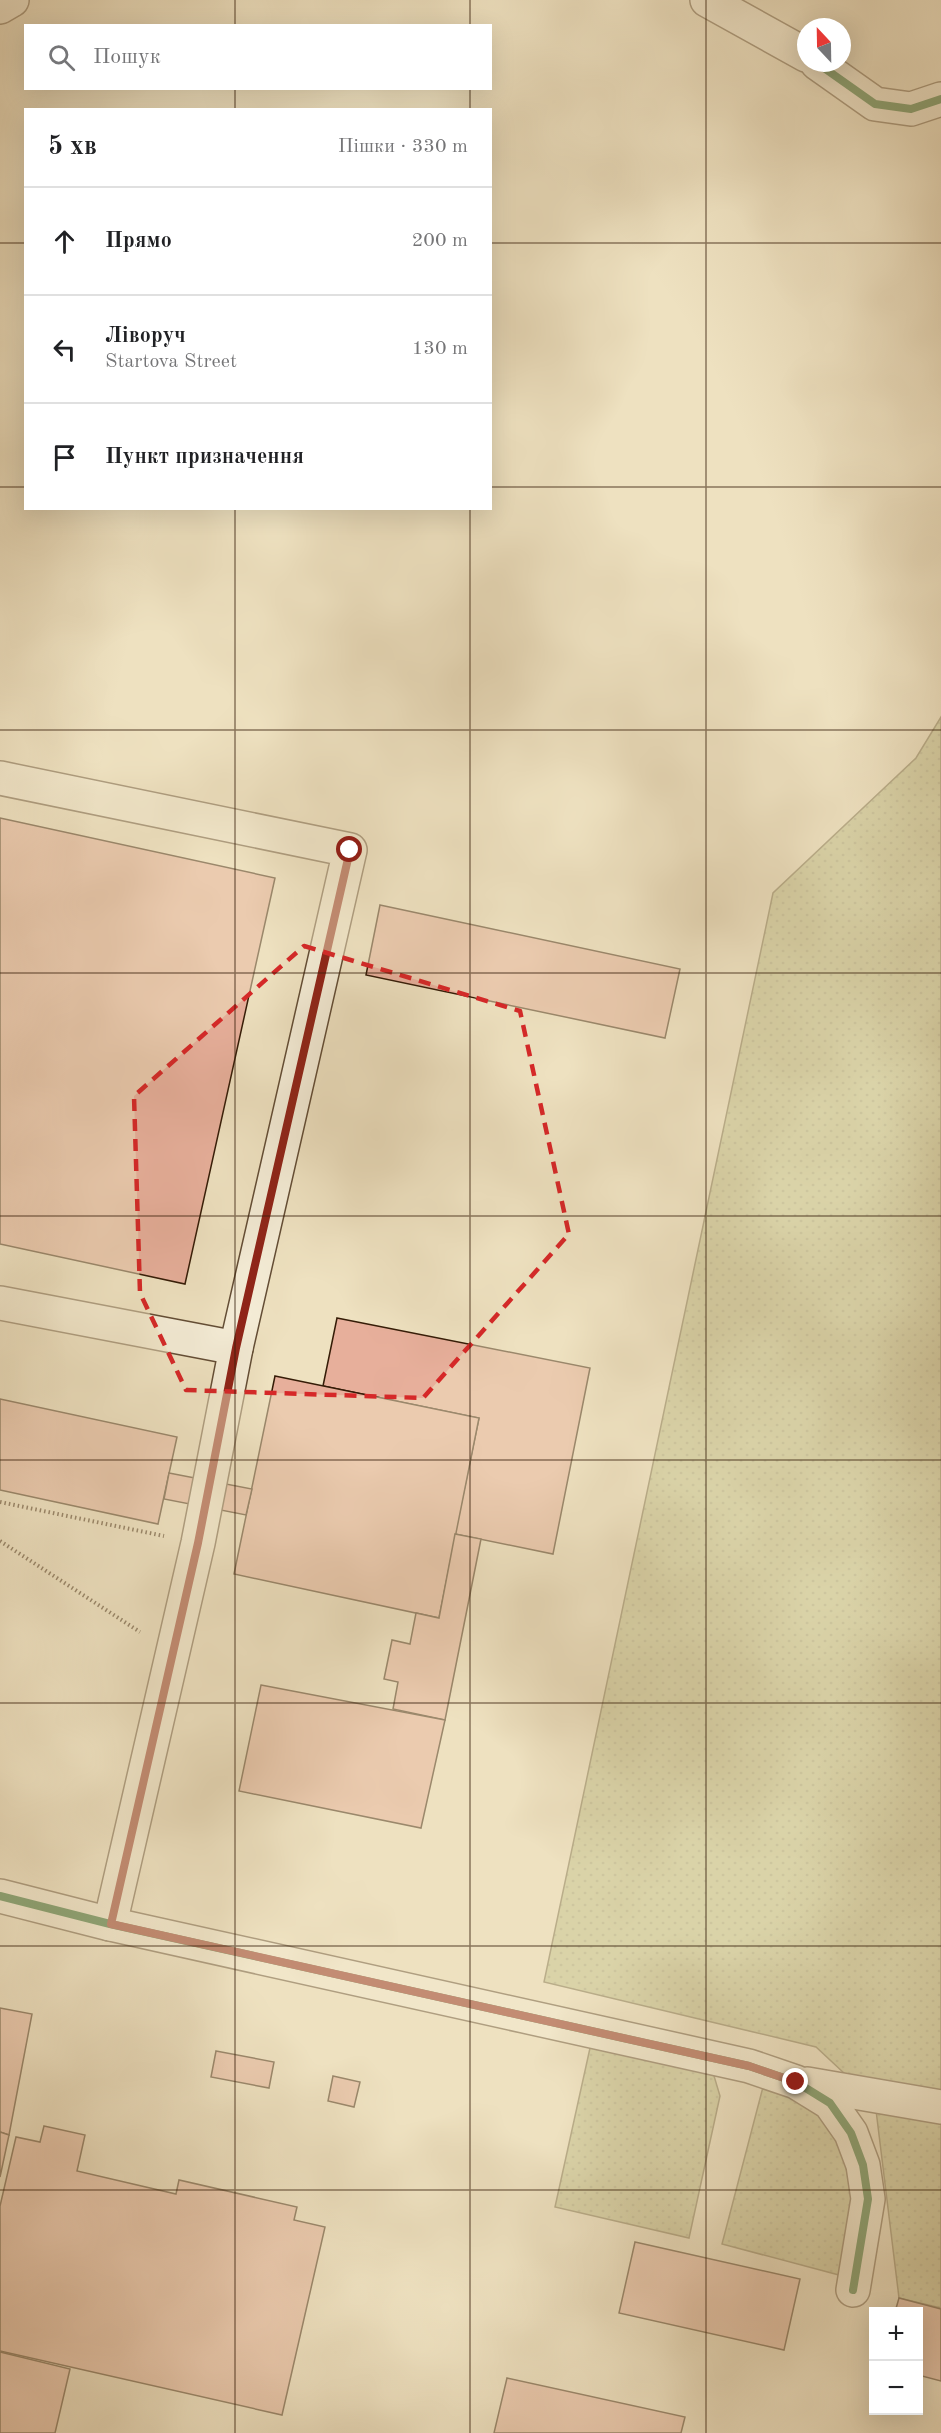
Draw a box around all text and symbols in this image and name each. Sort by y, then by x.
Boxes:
north arrow [797,18,851,72]
search box [24,24,492,90]
icon: search [45,41,78,74]
text: Пошук [93,46,161,68]
text: 5 хв [48,134,97,160]
text: Пішки · 330 m [338,137,468,157]
icon: ahead [48,225,81,258]
text: Прямо [105,230,172,252]
text: 200 m [412,231,468,251]
text: Ліворуч [105,325,186,347]
icon: left [48,333,81,366]
text: 130 m [412,339,468,359]
text: Startova Street [105,352,237,372]
icon: arrive [48,441,81,474]
text: Пункт призначення [105,446,304,468]
route start [336,836,362,862]
route end [782,2068,808,2094]
map controls [869,2307,923,2415]
button: + [869,2307,923,2361]
button: − [869,2361,923,2415]

